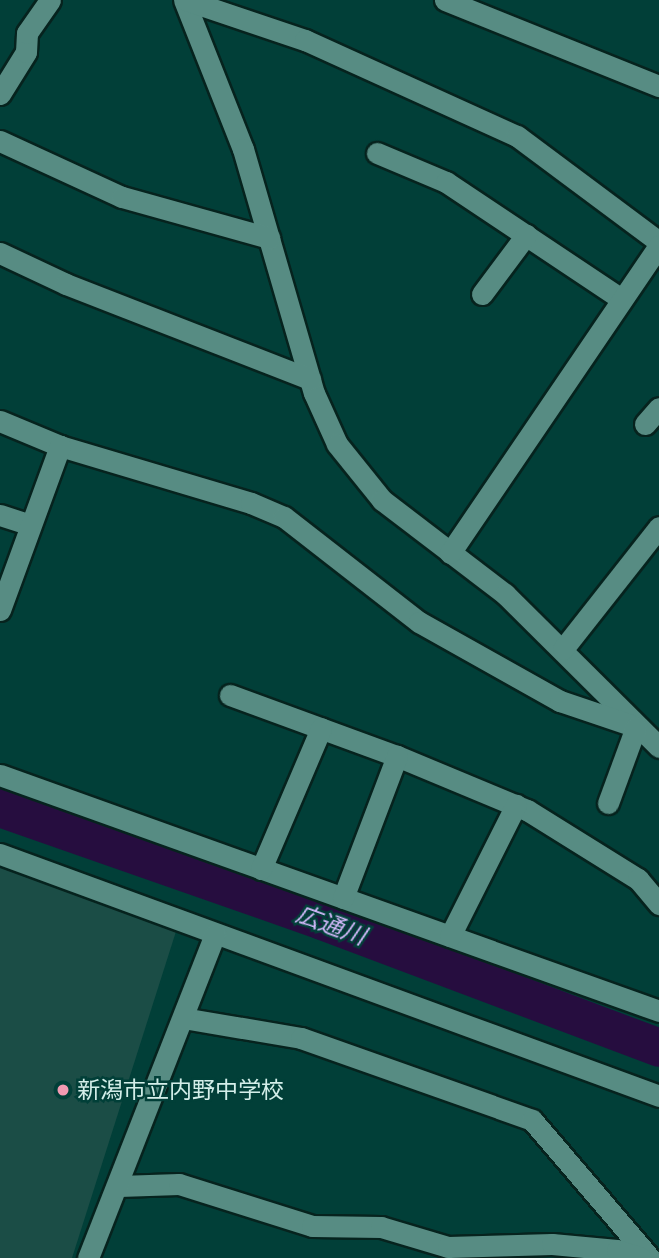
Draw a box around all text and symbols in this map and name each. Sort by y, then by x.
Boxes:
water label: 広通川 [292,899,370,951]
place label: 新潟市立内野中学校 [77,1076,284,1104]
marker: 新潟市立内野中学校 [55,1082,71,1098]

